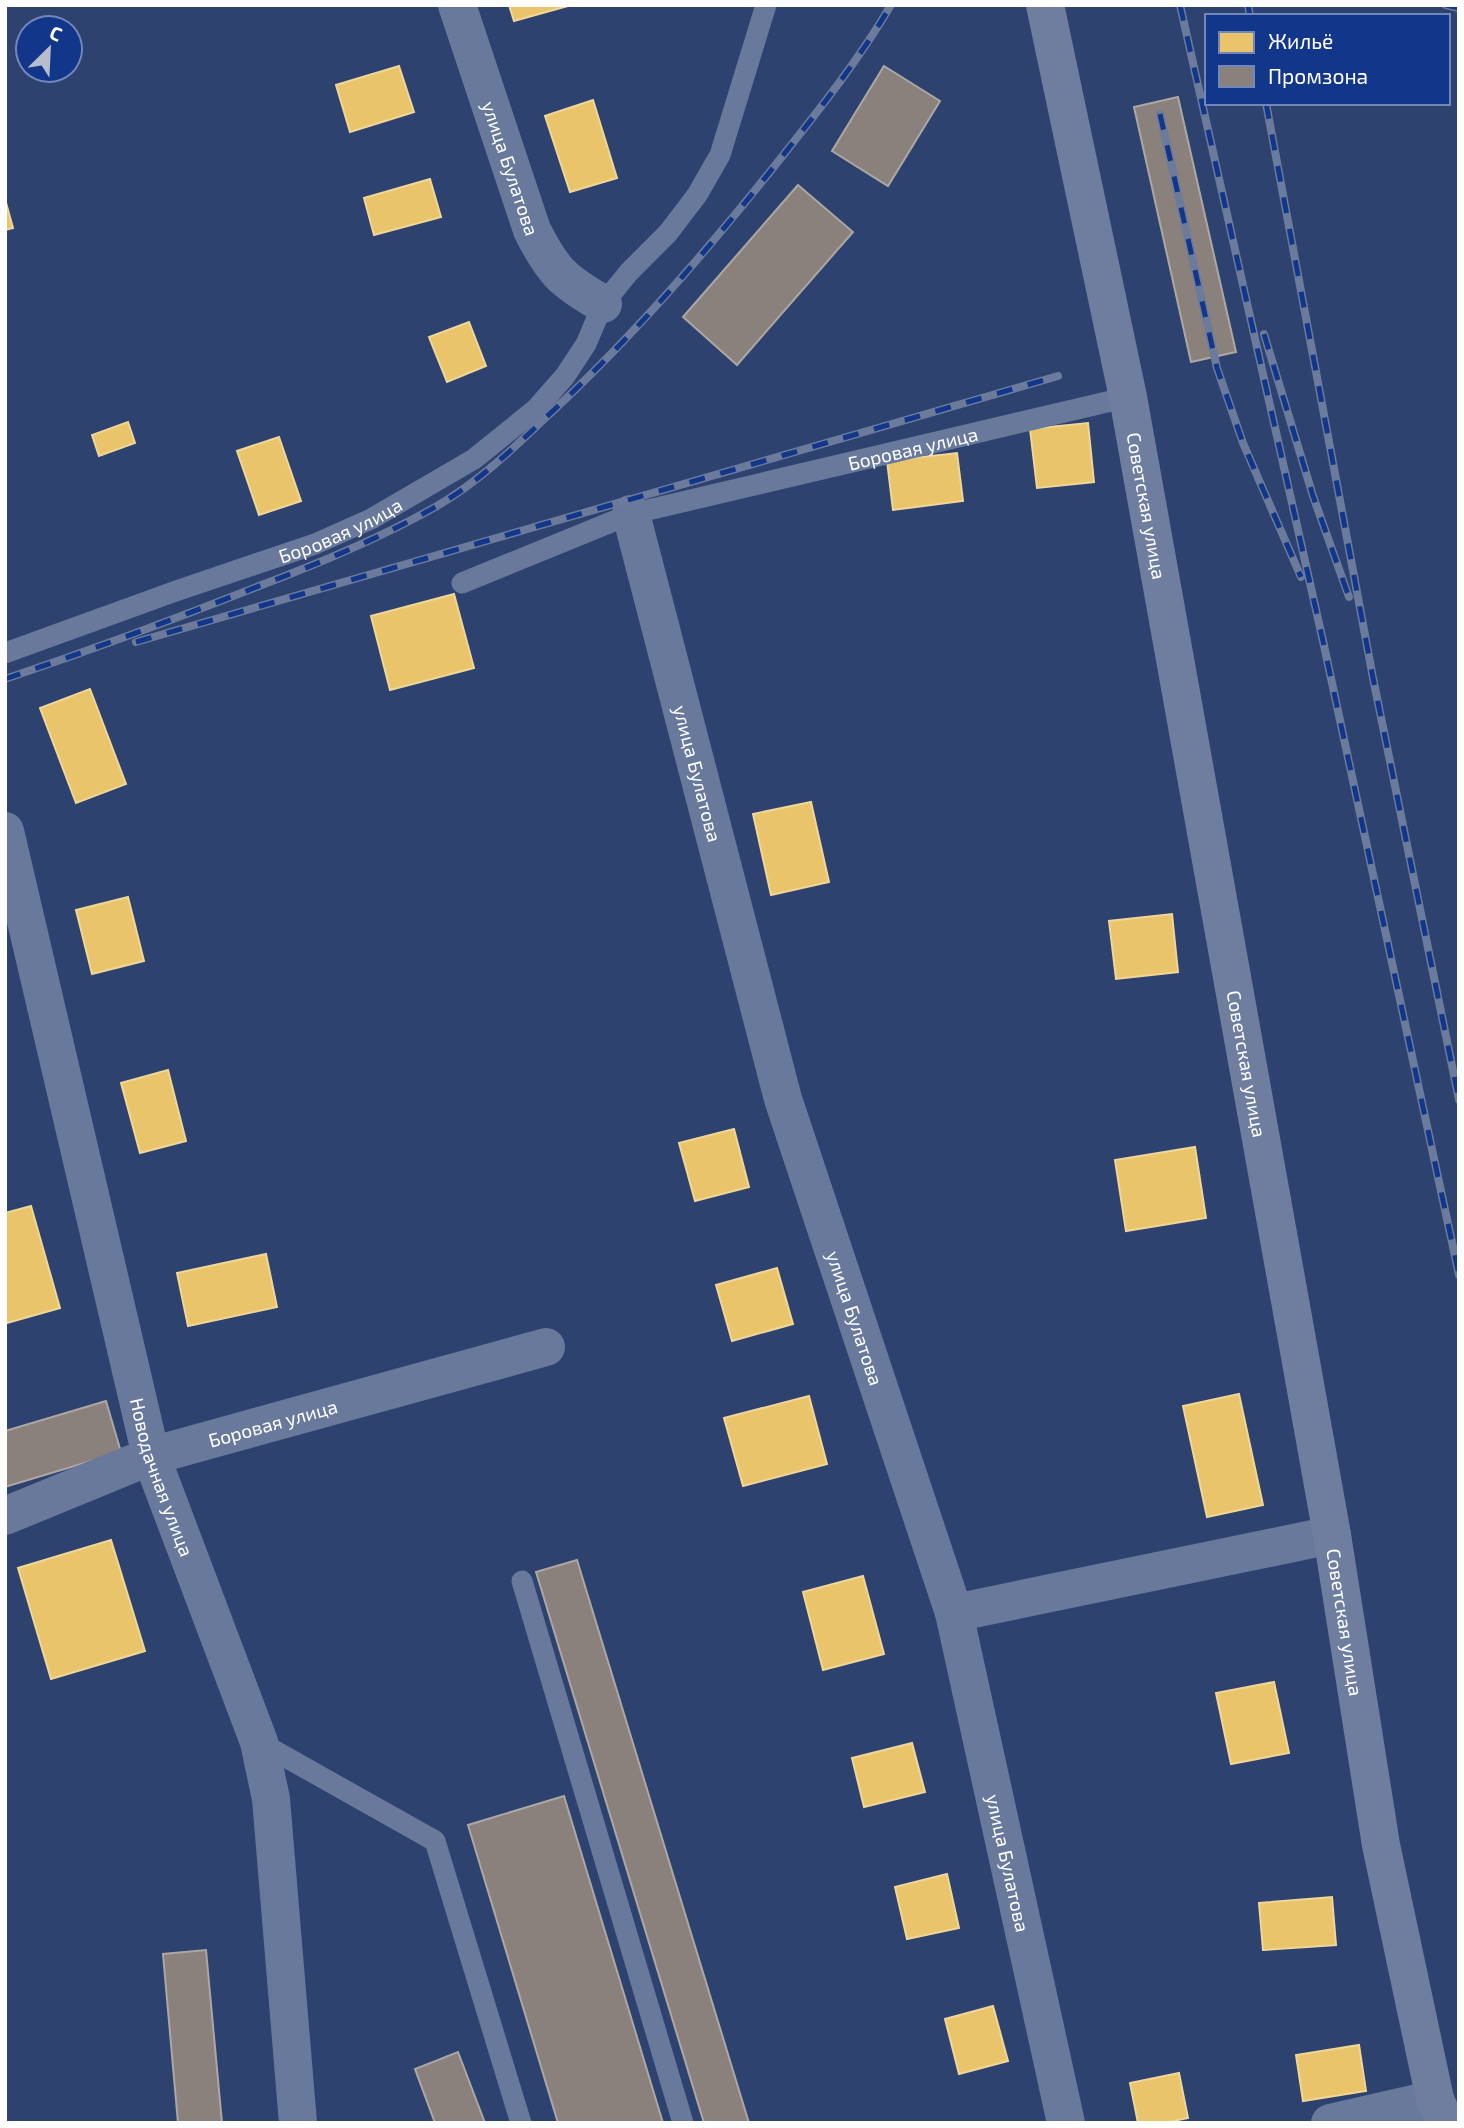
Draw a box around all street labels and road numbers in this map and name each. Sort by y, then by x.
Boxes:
street label: улица Булатова [477,98,544,238]
street label: Боровая улица [845,421,980,474]
street label: Советская улица [1123,430,1172,581]
street label: Боровая улица [275,492,406,567]
street label: улица Булатова [669,703,727,844]
street label: Советская улица [1223,988,1272,1139]
street label: улица Булатова [822,1248,889,1388]
street label: Боровая улица [205,1394,340,1451]
street label: Новодачная улица [126,1395,199,1559]
street label: Советская улица [1323,1547,1369,1697]
street label: улица Булатова [982,1792,1035,1934]

